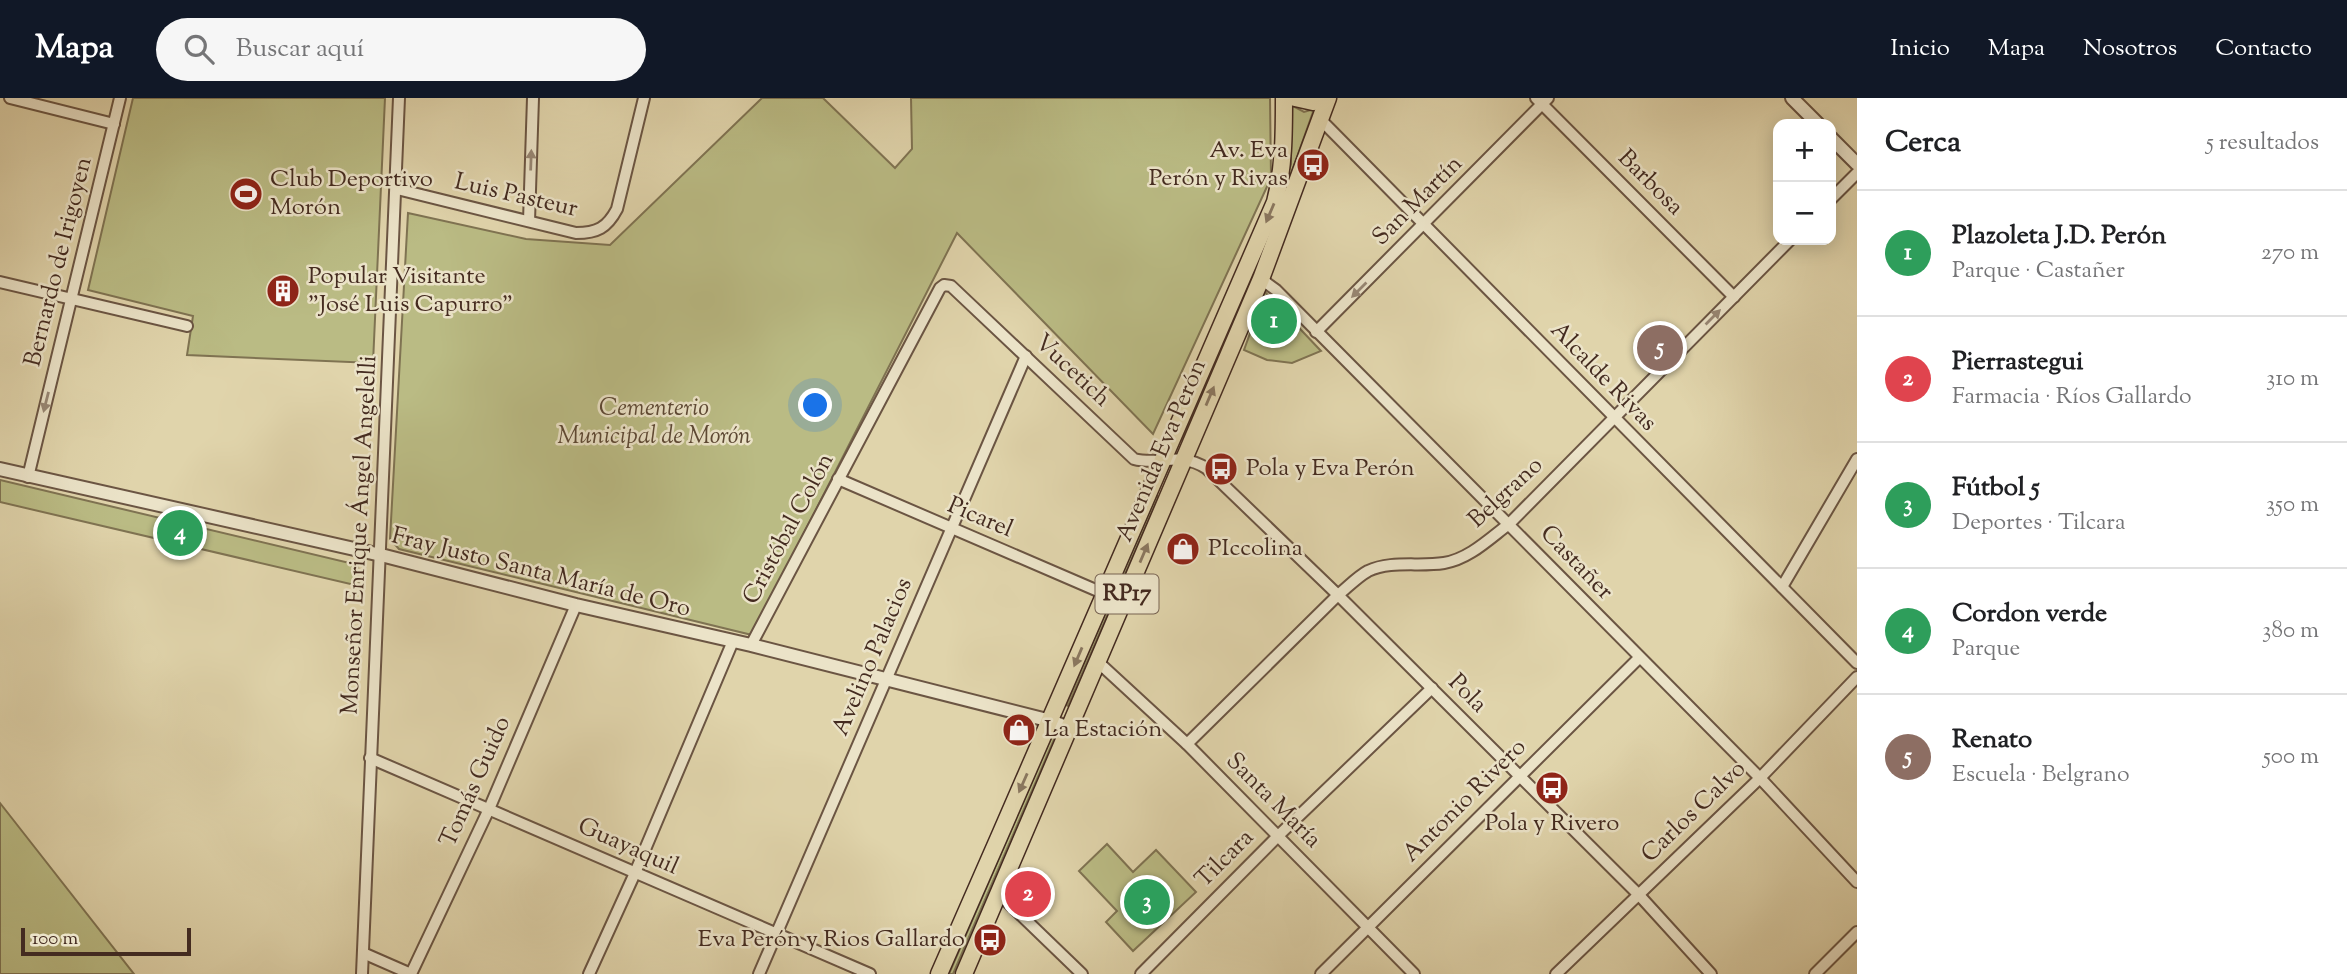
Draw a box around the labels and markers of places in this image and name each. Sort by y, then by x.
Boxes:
place label: Av. Eva Perón y Rivas [1149,134,1288,196]
bus stop icon: Av. Eva Perón y Rivas [1294,146,1332,184]
place label: Club Deportivo Morón [270,163,433,225]
sports icon: Club Deportivo Morón [227,175,265,213]
place label: Popular Visitante "José Luis Capurro" [308,260,513,322]
building icon: Popular Visitante "José Luis Capurro" [264,272,302,310]
pin: 1 [1251,295,1297,347]
pin: 5 [1637,322,1683,374]
bus stop icon: Pola y Eva Perón [1202,450,1240,488]
place label: Pola y Eva Perón [1246,452,1415,486]
pin: 4 [157,507,203,559]
shop icon: PIccolina [1164,530,1202,568]
place label: PIccolina [1208,532,1303,566]
shop icon: La Estación [1000,711,1038,749]
place label: La Estación [1044,713,1162,747]
bus stop icon: Pola y Rivero [1533,769,1571,807]
place label: Pola y Rivero [1485,807,1619,841]
pin: 2 [1005,868,1051,920]
pin: 3 [1124,876,1170,928]
bus stop icon: Eva Perón y Rios Gallardo [971,921,1009,959]
place label: Eva Perón y Rios Gallardo [698,923,965,957]

